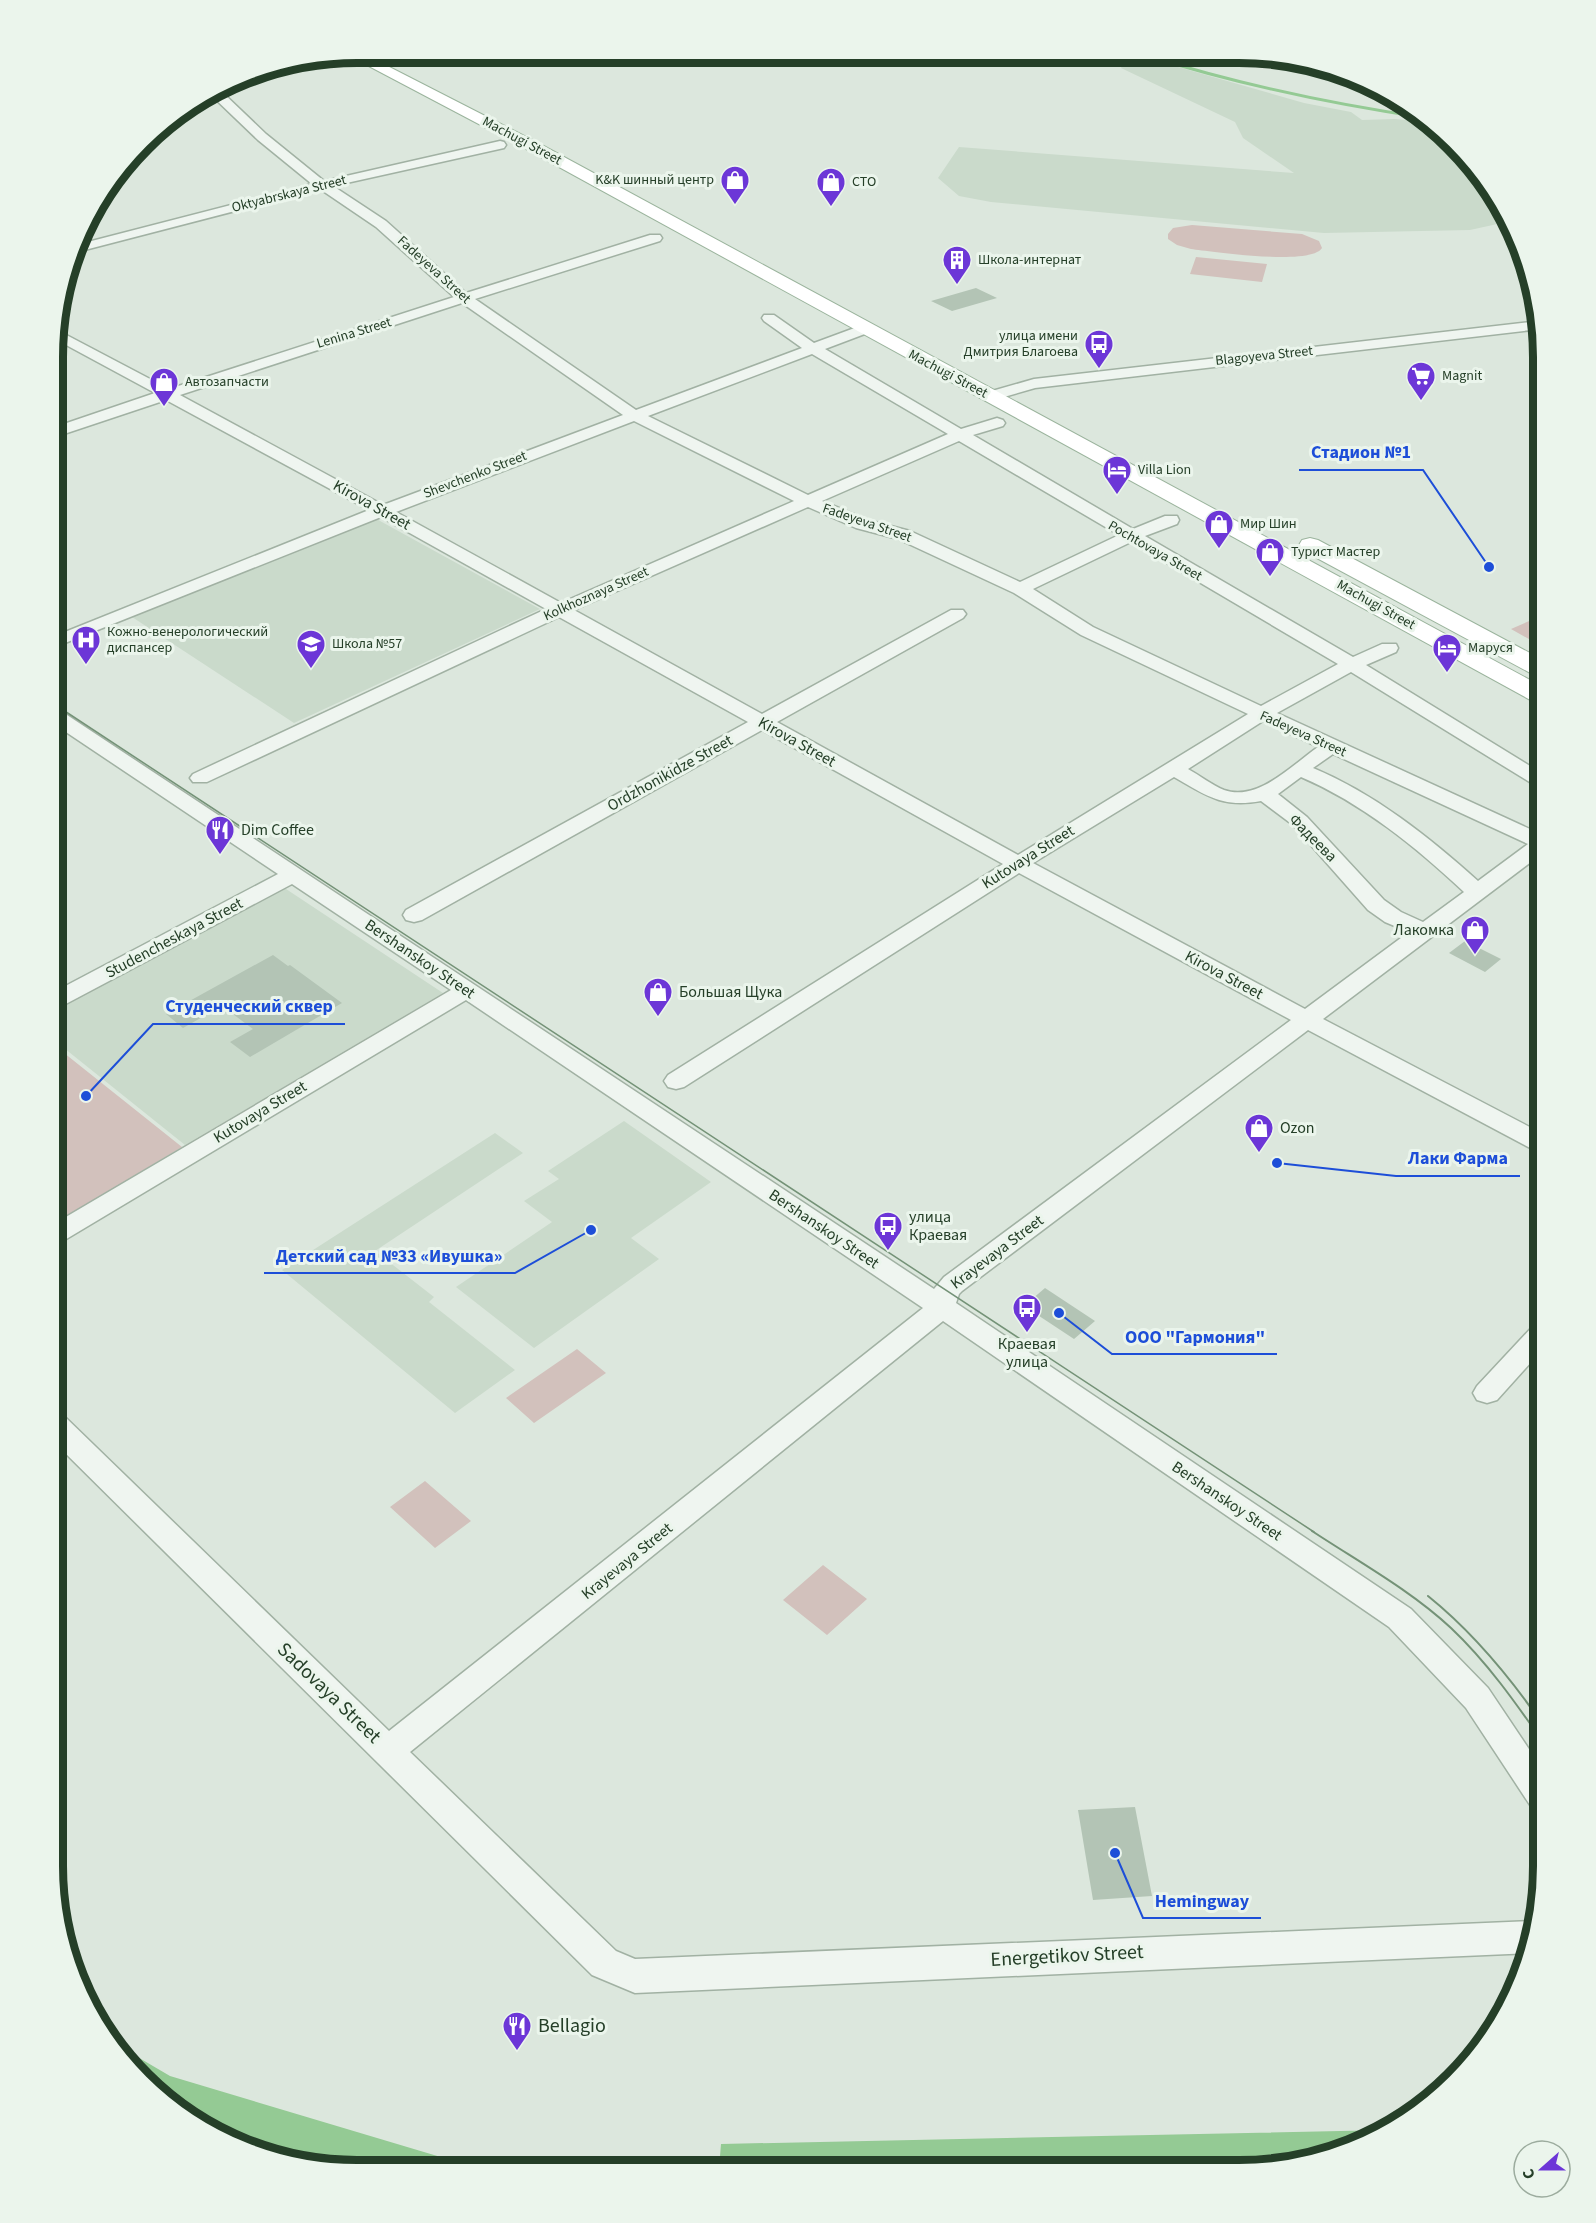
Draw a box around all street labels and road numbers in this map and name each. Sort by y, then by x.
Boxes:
street label: Machugi Street [479,112,565,170]
street label: Oktyabrskaya Street [230,170,349,218]
street label: Fadeyeva Street [393,231,475,309]
street label: Lenina Street [314,312,394,354]
street label: Blagoyeva Street [1214,341,1314,371]
street label: Machugi Street [905,345,991,403]
street label: Shevchenko Street [420,446,530,504]
street label: Kirova Street [329,475,415,536]
street label: Fadeyeva Street [820,498,914,548]
street label: Pochtovaya Street [1104,516,1206,586]
street label: Kolkhoznaya Street [540,562,652,626]
street label: Machugi Street [1333,575,1419,635]
street label: Fadeyeva Street [1256,706,1350,762]
street label: Kirova Street [754,712,840,773]
street label: Ordzhonikidze Street [603,729,737,817]
street label: Фадеева [1284,809,1342,867]
street label: Kutovaya Street [978,819,1079,894]
street label: Studencheskaya Street [101,892,247,984]
street label: Bershanskoy Street [360,914,480,1004]
street label: Kirova Street [1181,945,1268,1005]
street label: Kutovaya Street [209,1075,311,1149]
street label: Bershanskoy Street [764,1184,884,1274]
street label: Krayevaya Street [946,1209,1049,1294]
street label: Bershanskoy Street [1167,1456,1287,1546]
street label: Krayevaya Street [577,1517,678,1605]
street label: Sadovaya Street [271,1636,387,1750]
street label: Energetikov Street [990,1938,1144,1974]

